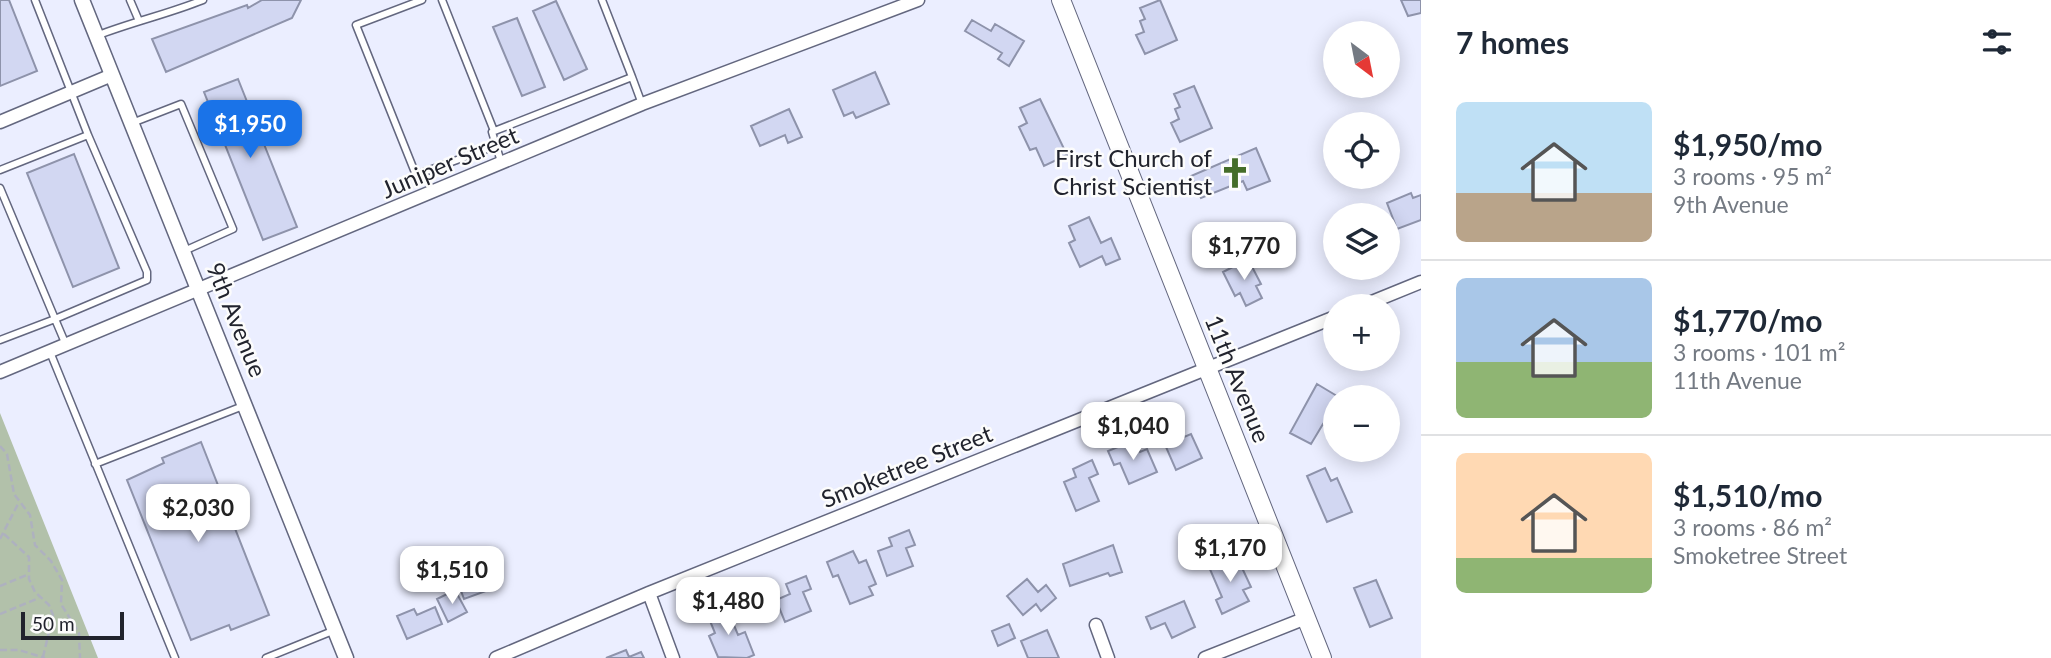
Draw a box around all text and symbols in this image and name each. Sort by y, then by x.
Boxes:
north arrow [1323,21,1400,98]
map controls [1323,21,1400,462]
icon: filters [1978,23,2016,61]
text: 7 homes [1456,24,1569,60]
pin: $1,950 [193,100,307,160]
text: $1,950 [214,109,286,137]
button: locate [1323,112,1400,189]
street label: Juniper Street [377,120,523,203]
text: $1,950/mo [1673,126,1822,162]
icon: home [1512,130,1596,214]
place label: First Church of Christ Scientist [1053,143,1213,200]
church icon: First Church of Christ Scientist [1218,156,1252,190]
text: 3 rooms · 95 m² [1673,162,1832,190]
text: 9th Avenue [1673,190,1789,218]
button: layers [1323,203,1400,280]
pin: $1,770 [1187,222,1301,282]
text: $1,770 [1208,231,1280,259]
street label: 9th Avenue [201,258,273,381]
button: + [1323,294,1400,371]
text: $1,770/mo [1673,302,1822,338]
icon: home [1512,306,1596,390]
street label: 11th Avenue [1200,311,1277,446]
text: 3 rooms · 101 m² [1673,338,1845,366]
text: 11th Avenue [1673,366,1802,394]
button: − [1323,385,1400,462]
pin: $1,040 [1076,402,1190,462]
text: $1,040 [1097,411,1169,439]
street label: Smoketree Street [817,418,996,513]
text: $1,510/mo [1673,477,1822,513]
icon: home [1512,481,1596,565]
pin: $2,030 [141,484,255,544]
text: $2,030 [162,493,234,521]
text: 3 rooms · 86 m² [1673,513,1832,541]
pin: $1,170 [1173,524,1287,584]
text: $1,170 [1194,533,1266,561]
text: Smoketree Street [1673,541,1847,569]
pin: $1,510 [395,546,509,606]
text: $1,510 [416,555,488,583]
pin: $1,480 [671,578,785,637]
text: $1,480 [692,586,764,614]
scale bar [21,609,124,641]
text: 50 m [32,612,75,635]

